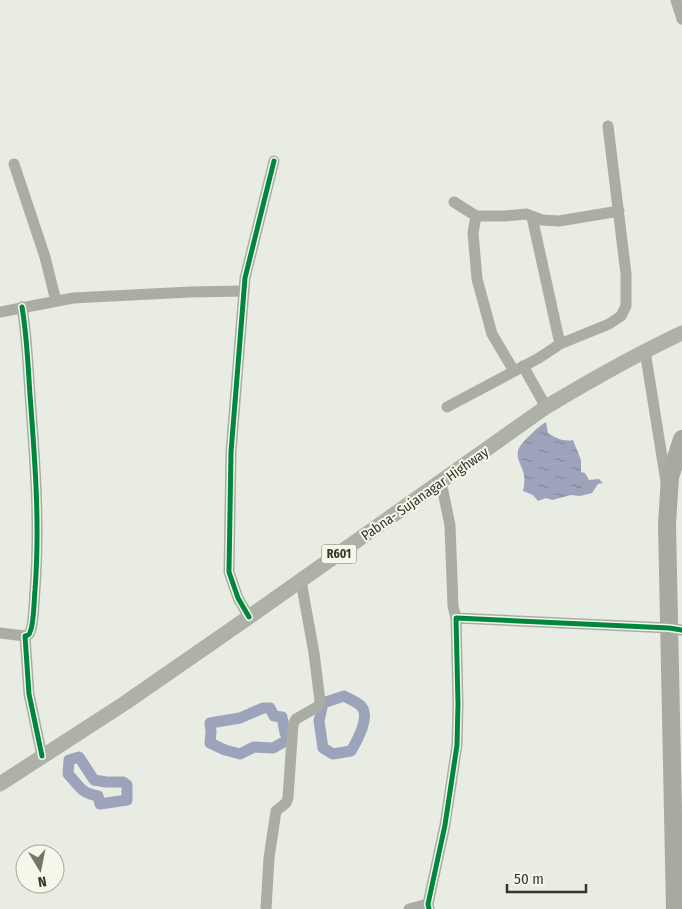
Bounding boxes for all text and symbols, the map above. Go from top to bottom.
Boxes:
street label: Pabna- Sujanagar Highway [358,443,493,544]
road number: R601 [322,544,356,564]
north arrow [15,844,65,894]
scale bar [507,862,586,894]
text: 50 m [514,870,544,888]
text: N [37,872,48,890]

